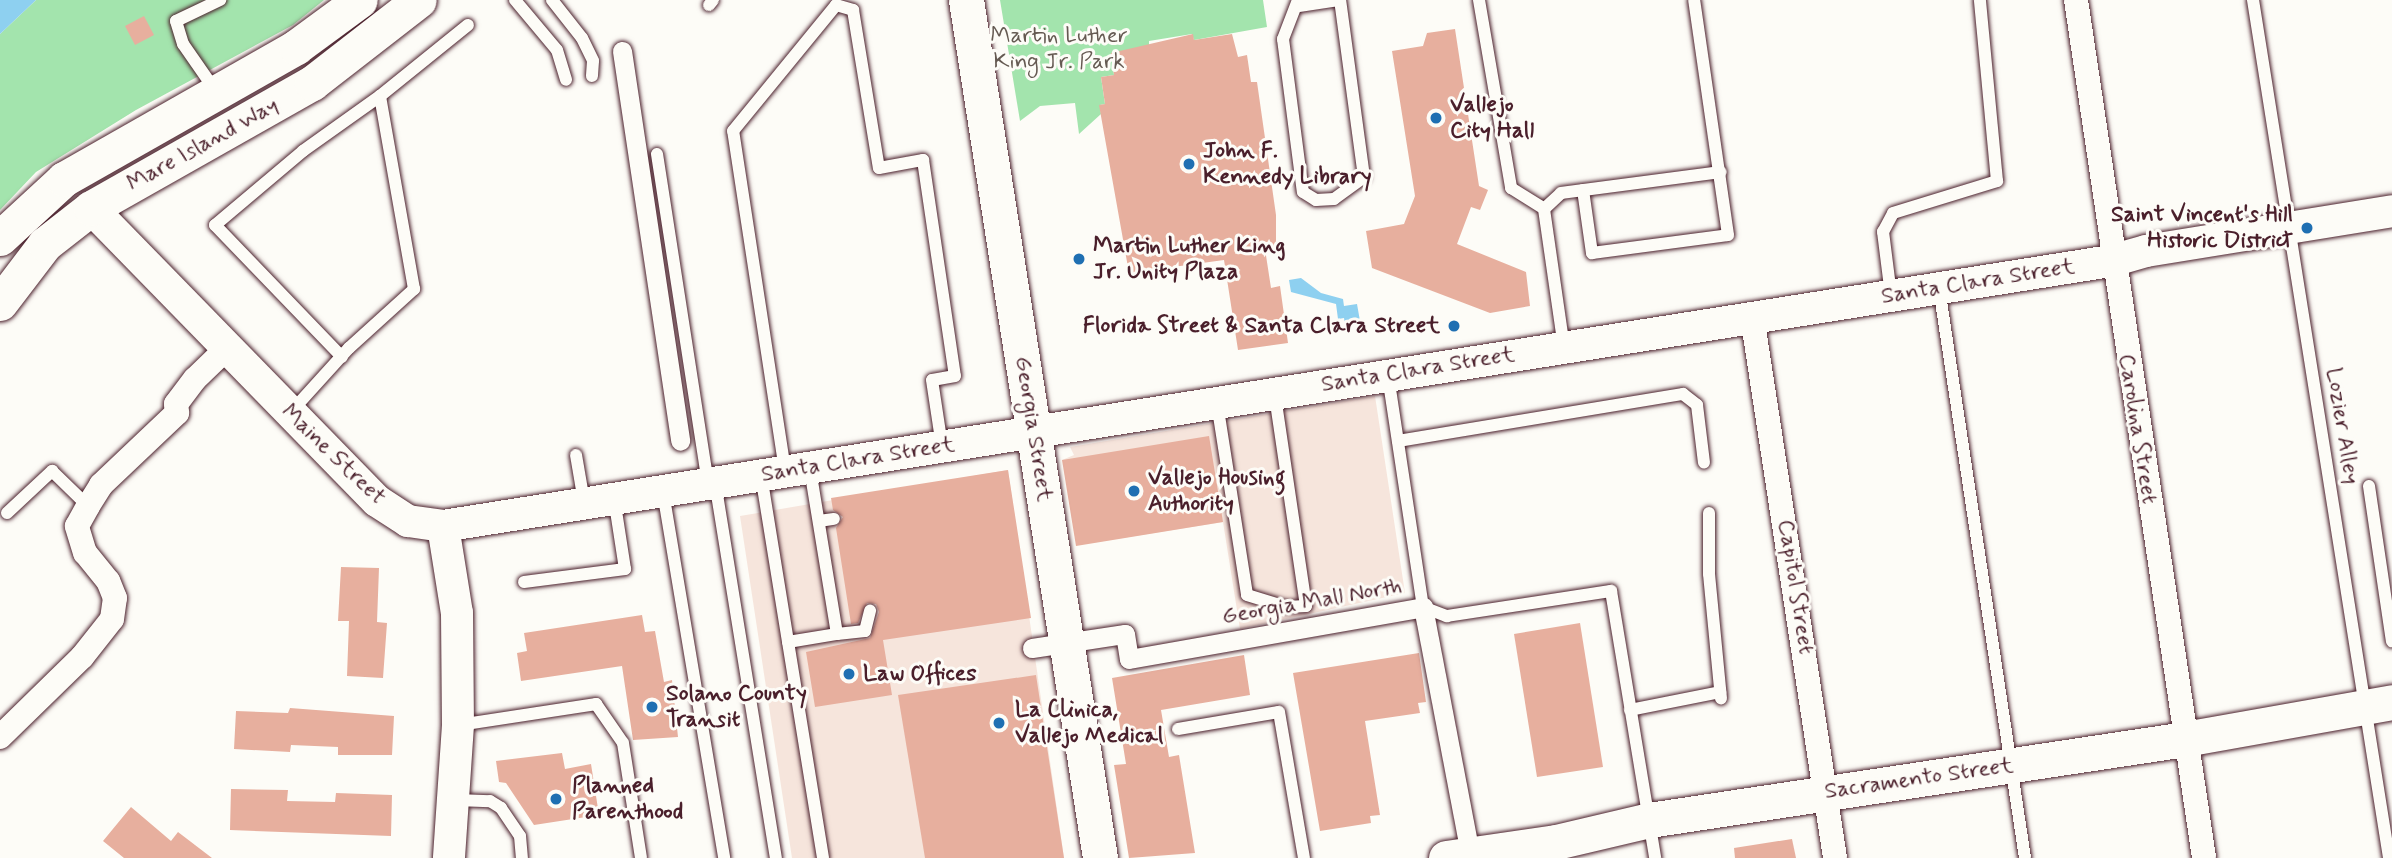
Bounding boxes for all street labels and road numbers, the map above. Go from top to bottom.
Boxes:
street label: Mare Island Way [119,90,287,200]
street label: Santa Clara Street [1881,253,2075,311]
street label: Santa Clara Street [1321,341,1515,399]
street label: Carolina Street [2111,350,2163,508]
street label: Georgia Street [1008,354,1058,504]
street label: Lozier Alley [2319,366,2365,486]
street label: Maine Street [276,399,390,511]
street label: Santa Clara Street [761,431,955,489]
street label: Capitol Street [1770,516,1820,658]
street label: Georgia Mall North [1220,573,1404,631]
street label: Sacramento Street [1823,752,2015,806]

